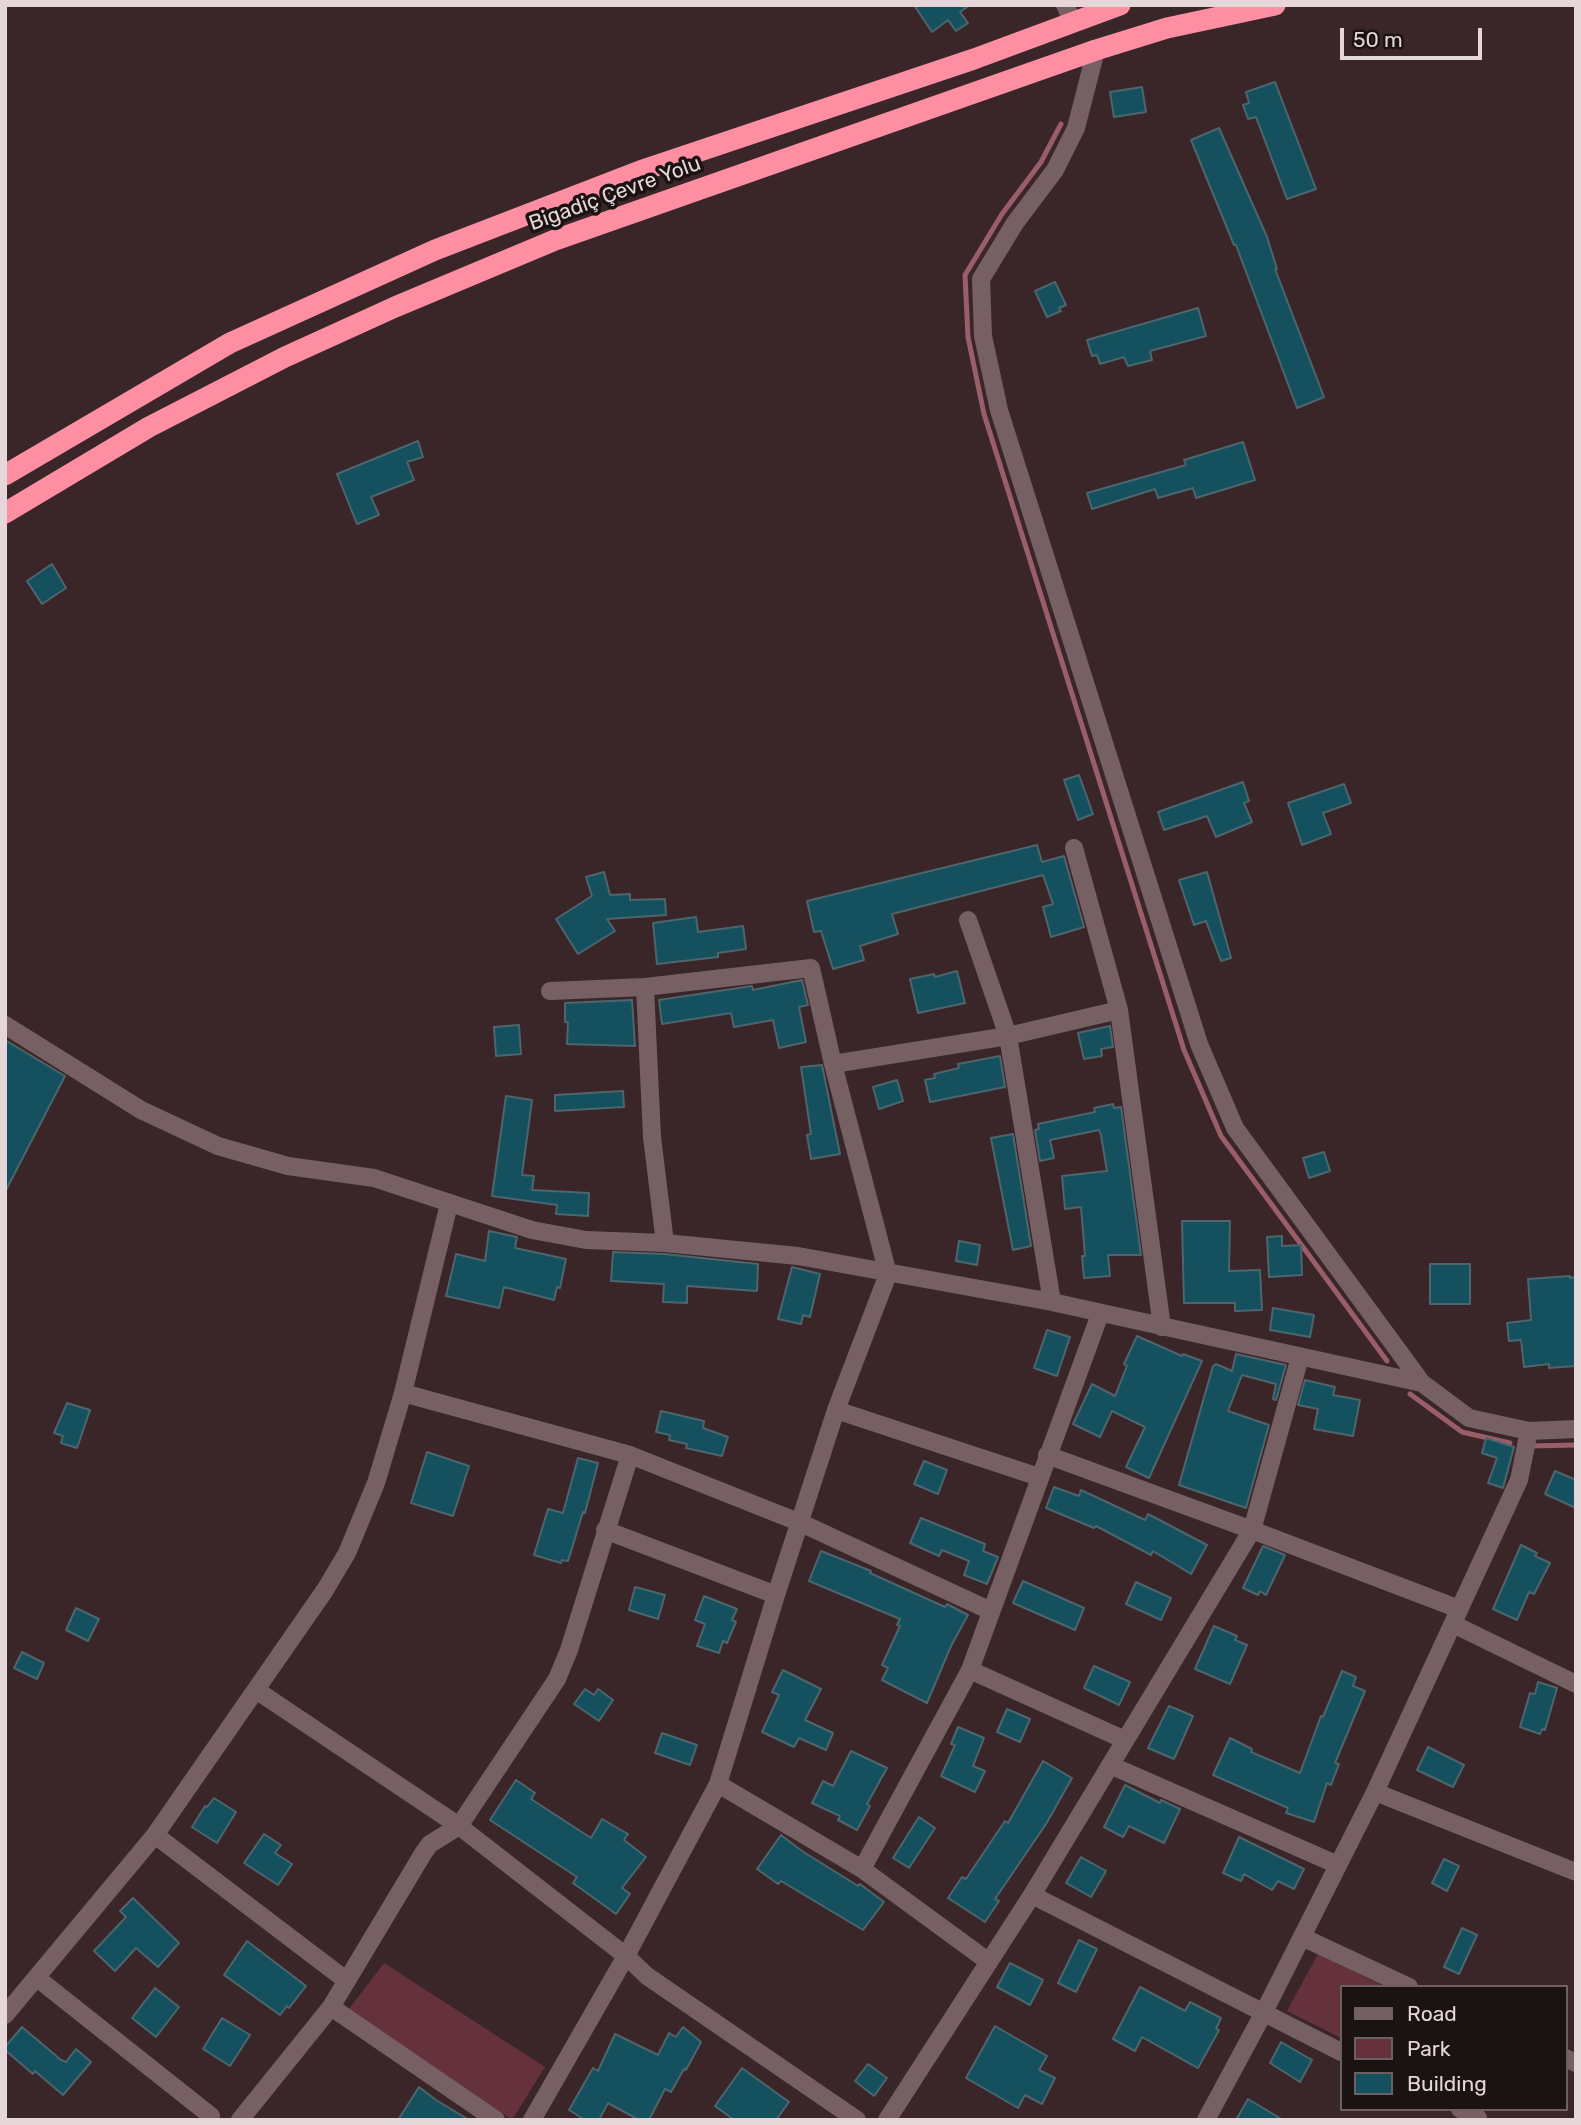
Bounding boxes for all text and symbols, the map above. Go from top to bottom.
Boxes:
scale bar [1343,14,1485,58]
text: 50 m [1353,27,1403,52]
street label: Bigadiç Çevre Yolu [526,151,704,237]
legend [1340,1985,1567,2111]
text: Road [1407,2001,1457,2026]
text: Park [1407,2036,1451,2061]
text: Building [1407,2071,1487,2096]

